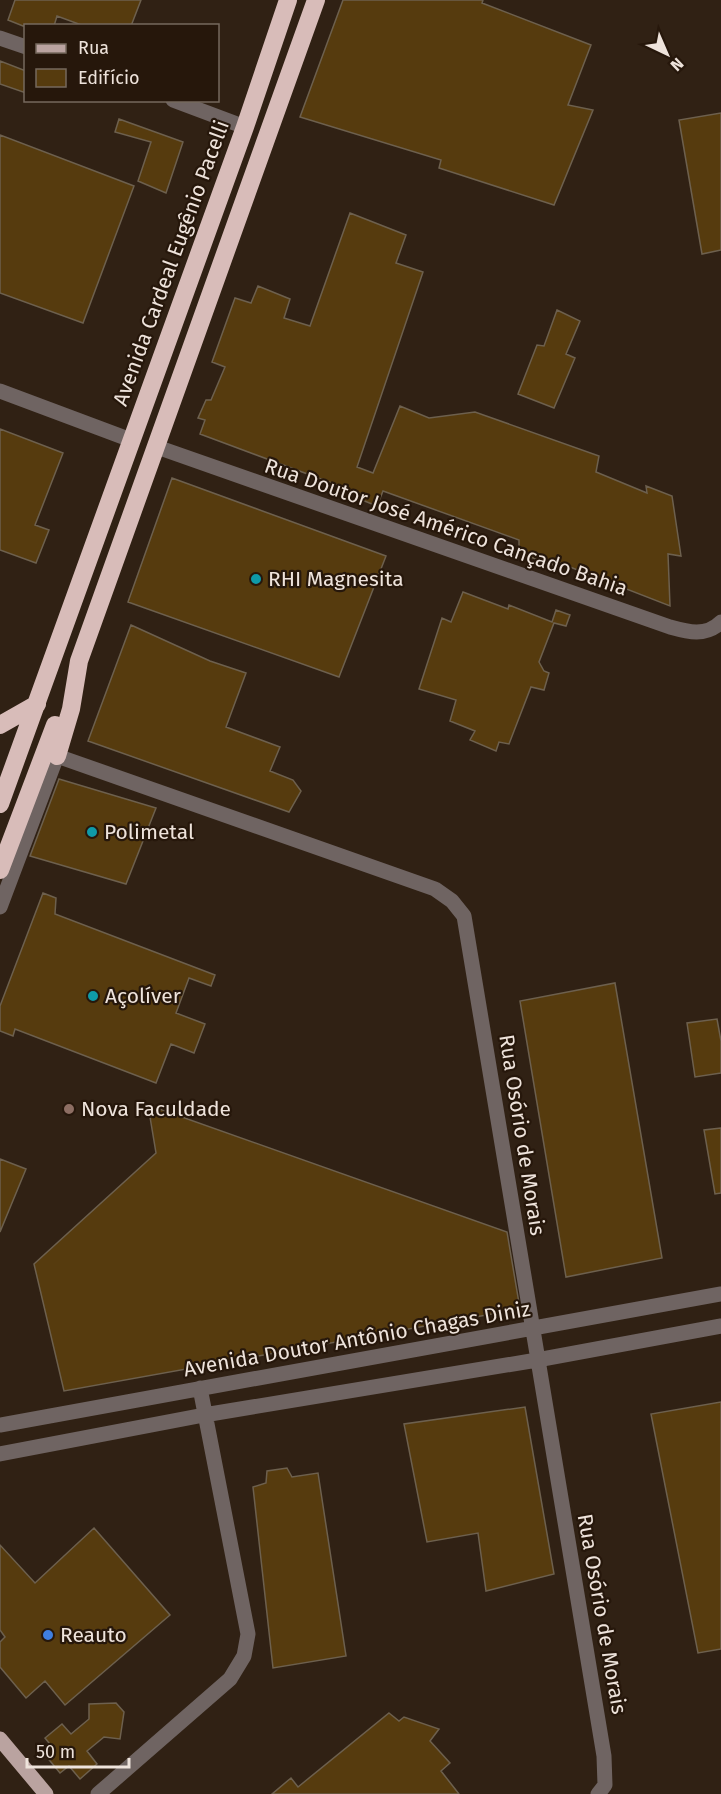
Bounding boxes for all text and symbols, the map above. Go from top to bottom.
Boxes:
legend [24,24,219,102]
north arrow [637,24,697,84]
text: Rua [78,37,109,59]
text: N [667,54,687,75]
text: Edifício [78,67,140,89]
street label: Avenida Cardeal Eugênio Pacelli [107,117,235,409]
street label: Rua Doutor José Américo Cançado Bahia [261,452,631,602]
place label: RHI Magnesita [268,566,404,592]
marker: RHI Magnesita [249,572,263,586]
place label: Polimetal [104,819,194,845]
marker: Polimetal [85,825,99,839]
place label: Açolíver [105,983,181,1009]
marker: Açolíver [86,989,100,1003]
street label: Rua Osório de Morais [493,1033,551,1238]
place label: Nova Faculdade [81,1096,231,1122]
marker: Nova Faculdade [62,1102,76,1116]
street label: Avenida Doutor Antônio Chagas Diniz [182,1296,532,1382]
street label: Rua Osório de Morais [572,1512,632,1716]
place label: Reauto [60,1622,127,1648]
marker: Reauto [41,1628,55,1642]
scale bar [27,1731,129,1769]
text: 50 m [36,1741,75,1763]

